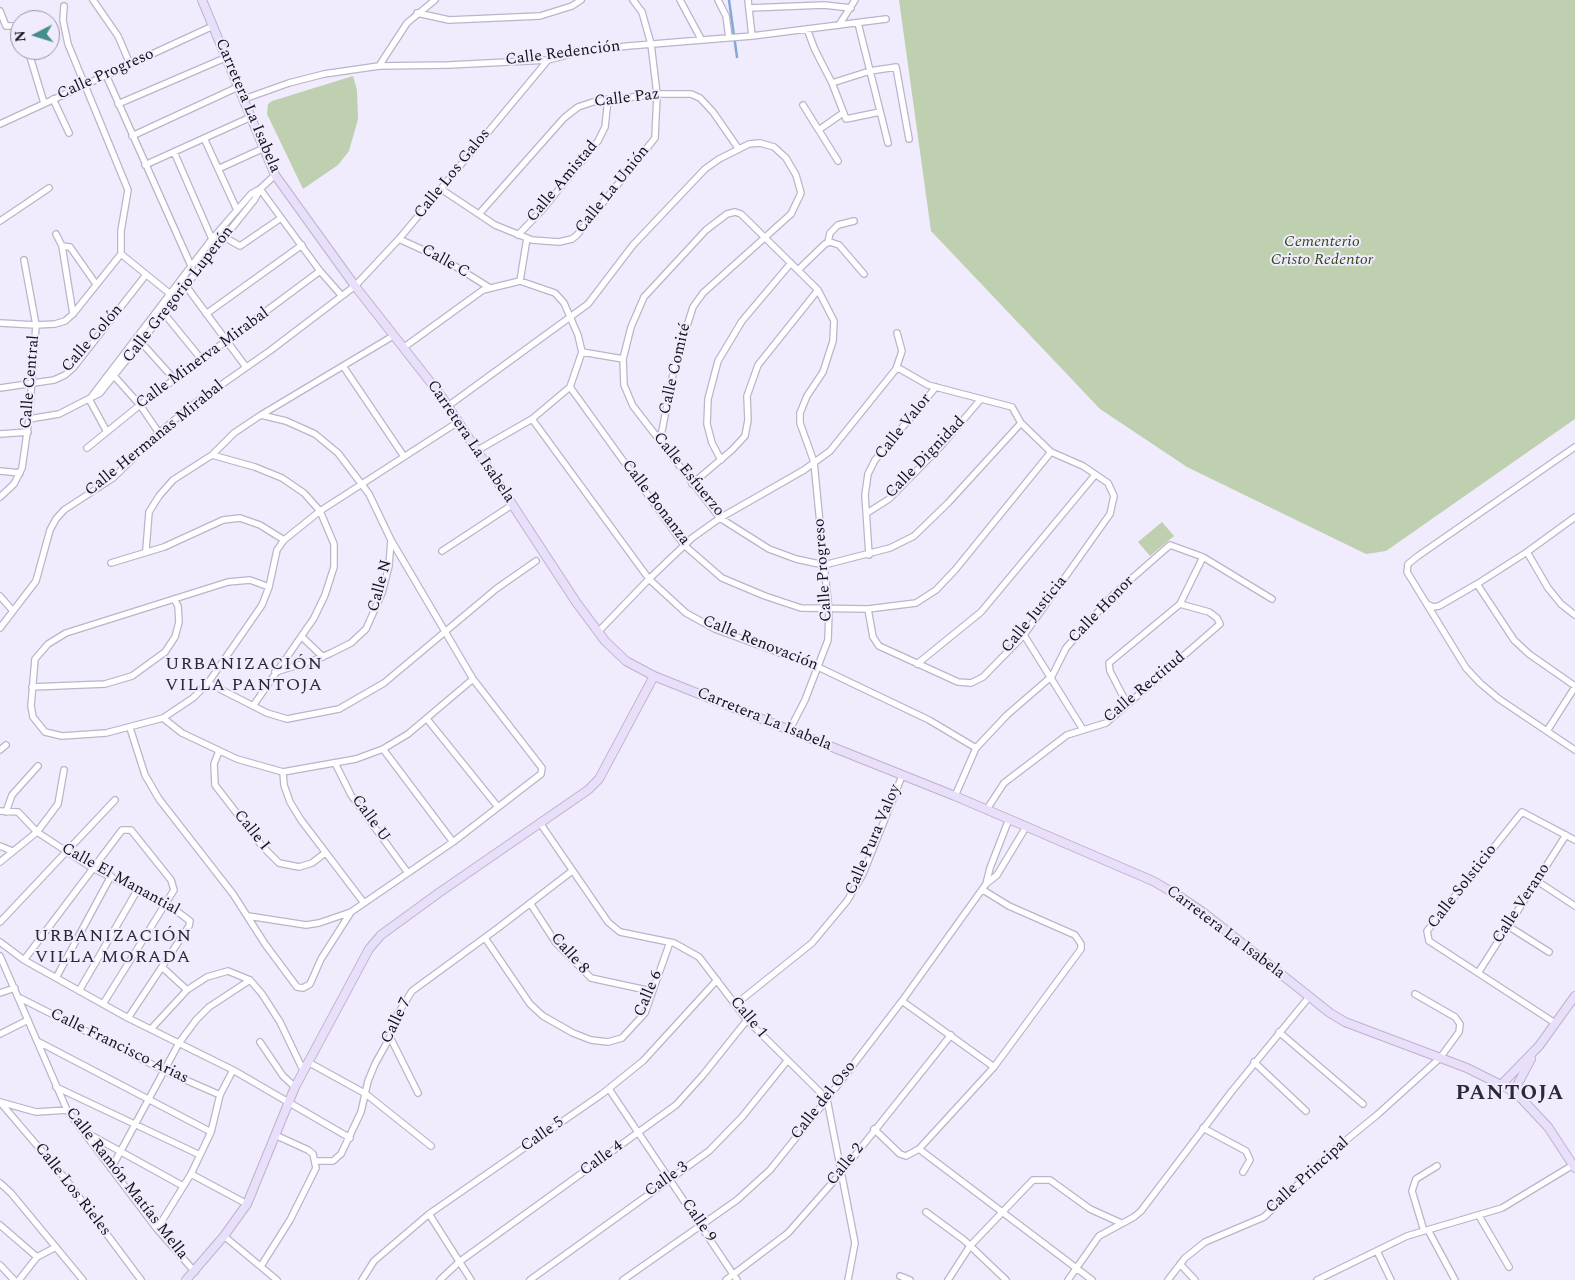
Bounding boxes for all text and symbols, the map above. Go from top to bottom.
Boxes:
north arrow [10,10,60,60]
text: N [10,30,32,43]
street label: Carretera La Isabela [210,36,284,176]
street label: Calle Redención [505,37,621,71]
street label: Calle Progreso [55,45,157,105]
street label: Calle Paz [593,85,661,113]
street label: Calle Los Galos [411,125,495,223]
street label: Calle Amistad [523,137,603,227]
street label: Calle La Unión [572,142,654,238]
street label: Calle Gregorio Luperón [120,223,238,367]
park label: Cementerio Cristo Redentor [1271,233,1373,271]
street label: Calle C [418,241,472,283]
street label: Calle Colón [58,301,128,377]
street label: Calle Minerva Mirabal [133,304,273,414]
street label: Calle Comité [656,322,696,416]
street label: Calle Central [17,334,45,430]
street label: Calle Hermanas Mirabal [82,377,228,501]
street label: Carretera La Isabela [422,377,518,507]
street label: Calle Valor [872,390,936,464]
street label: Calle Dignidad [882,413,970,503]
street label: Calle Esfuerzo [648,429,728,521]
street label: Calle Bonanza [617,457,693,549]
street label: Calle Progreso [811,518,837,622]
street label: Calle N [365,558,397,614]
street label: Calle Honor [1065,572,1139,648]
street label: Calle Justicia [998,573,1072,657]
street label: Calle Renovación [699,612,821,676]
street label: Calle Rectitud [1100,648,1190,728]
district label: URBANIZACIÓN VILLA PANTOJA [163,654,325,696]
street label: Carretera La Isabela [694,684,834,756]
street label: Calle Pura Valoy [842,782,906,898]
street label: Calle U [347,792,393,846]
street label: Calle I [229,807,273,855]
street label: Calle El Manantial [57,840,183,920]
street label: Calle Solsticio [1424,841,1502,933]
street label: Calle Verano [1489,860,1555,948]
street label: Carretera La Isabela [1162,882,1288,984]
district label: URBANIZACIÓN VILLA MORADA [32,926,194,969]
street label: Calle 8 [546,930,592,978]
street label: Calle 6 [631,968,667,1020]
street label: Calle 1 [725,993,771,1043]
street label: Calle 7 [378,995,416,1047]
street label: Calle Francisco Arias [47,1005,191,1089]
street label: Calle del Oso [787,1058,861,1144]
district label: PANTOJA [1455,1082,1565,1108]
street label: Calle Ramón Matías Mella [61,1104,191,1264]
street label: Calle 5 [518,1113,568,1157]
street label: Calle Principal [1262,1134,1354,1218]
street label: Calle 4 [577,1137,627,1181]
street label: Calle Los Rieles [30,1140,114,1240]
street label: Calle 2 [823,1140,869,1190]
street label: Calle 3 [642,1158,692,1202]
street label: Calle 9 [676,1196,720,1246]

